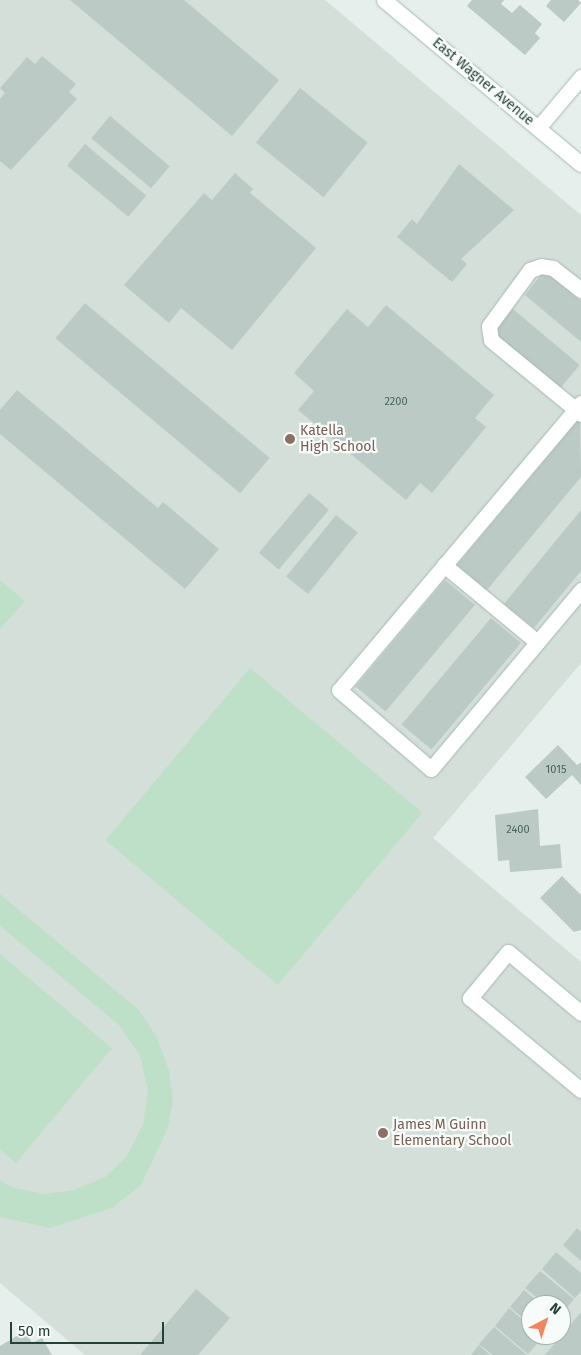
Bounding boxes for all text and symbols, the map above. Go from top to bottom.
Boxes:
street label: East Wagner Avenue [429,35,537,129]
house number: 2200 [384,395,408,409]
place label: Katella High School [300,423,376,456]
marker: Katella High School [284,433,296,445]
house number: 1015 [546,763,566,777]
house number: 2400 [506,823,530,837]
place label: James M Guinn Elementary School [393,1117,511,1150]
marker: James M Guinn Elementary School [377,1127,389,1139]
north arrow [521,1295,571,1345]
text: N [546,1299,564,1318]
scale bar [12,1312,166,1344]
text: 50 m [18,1322,51,1340]

